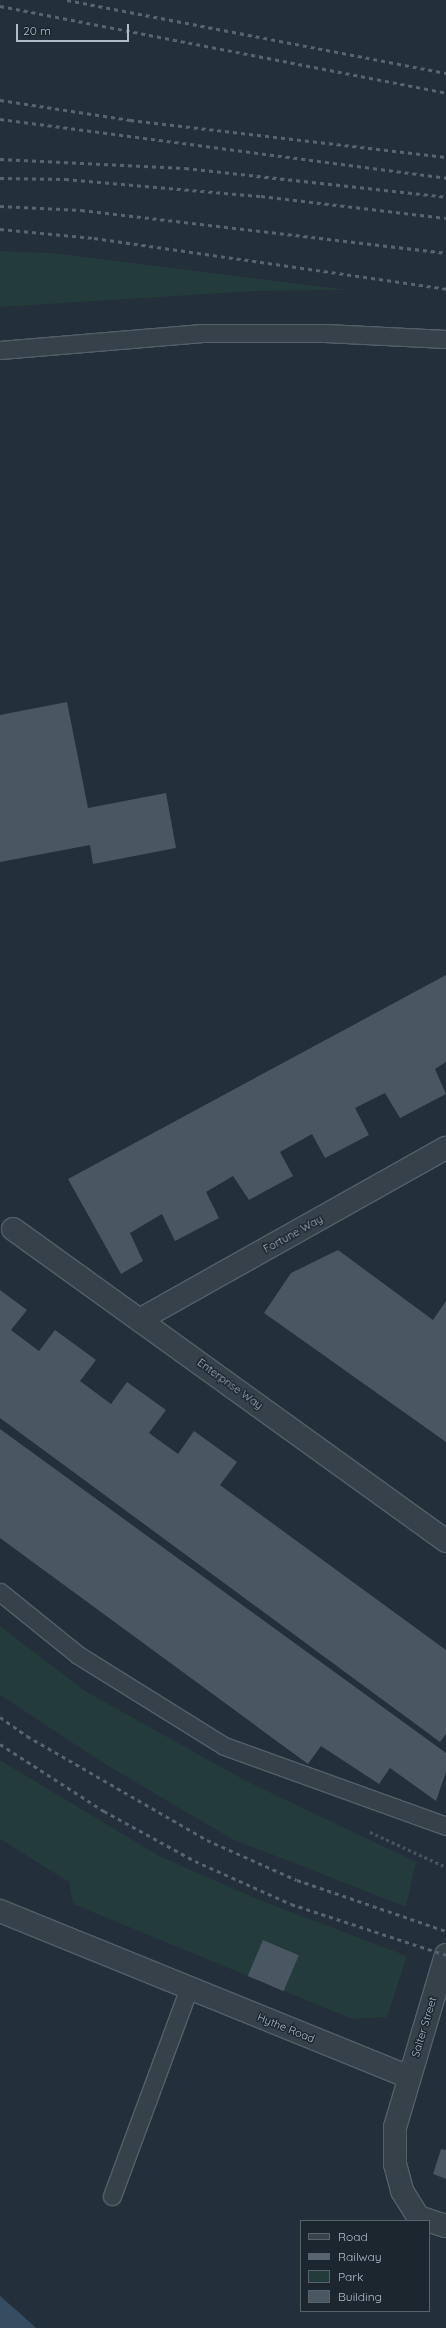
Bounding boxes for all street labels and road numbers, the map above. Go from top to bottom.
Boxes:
street label: Fortune Way [261,1212,325,1256]
street label: Enterprise Way [195,1356,265,1412]
street label: Salter Street [409,1995,439,2059]
street label: Hythe Road [255,2011,317,2045]

